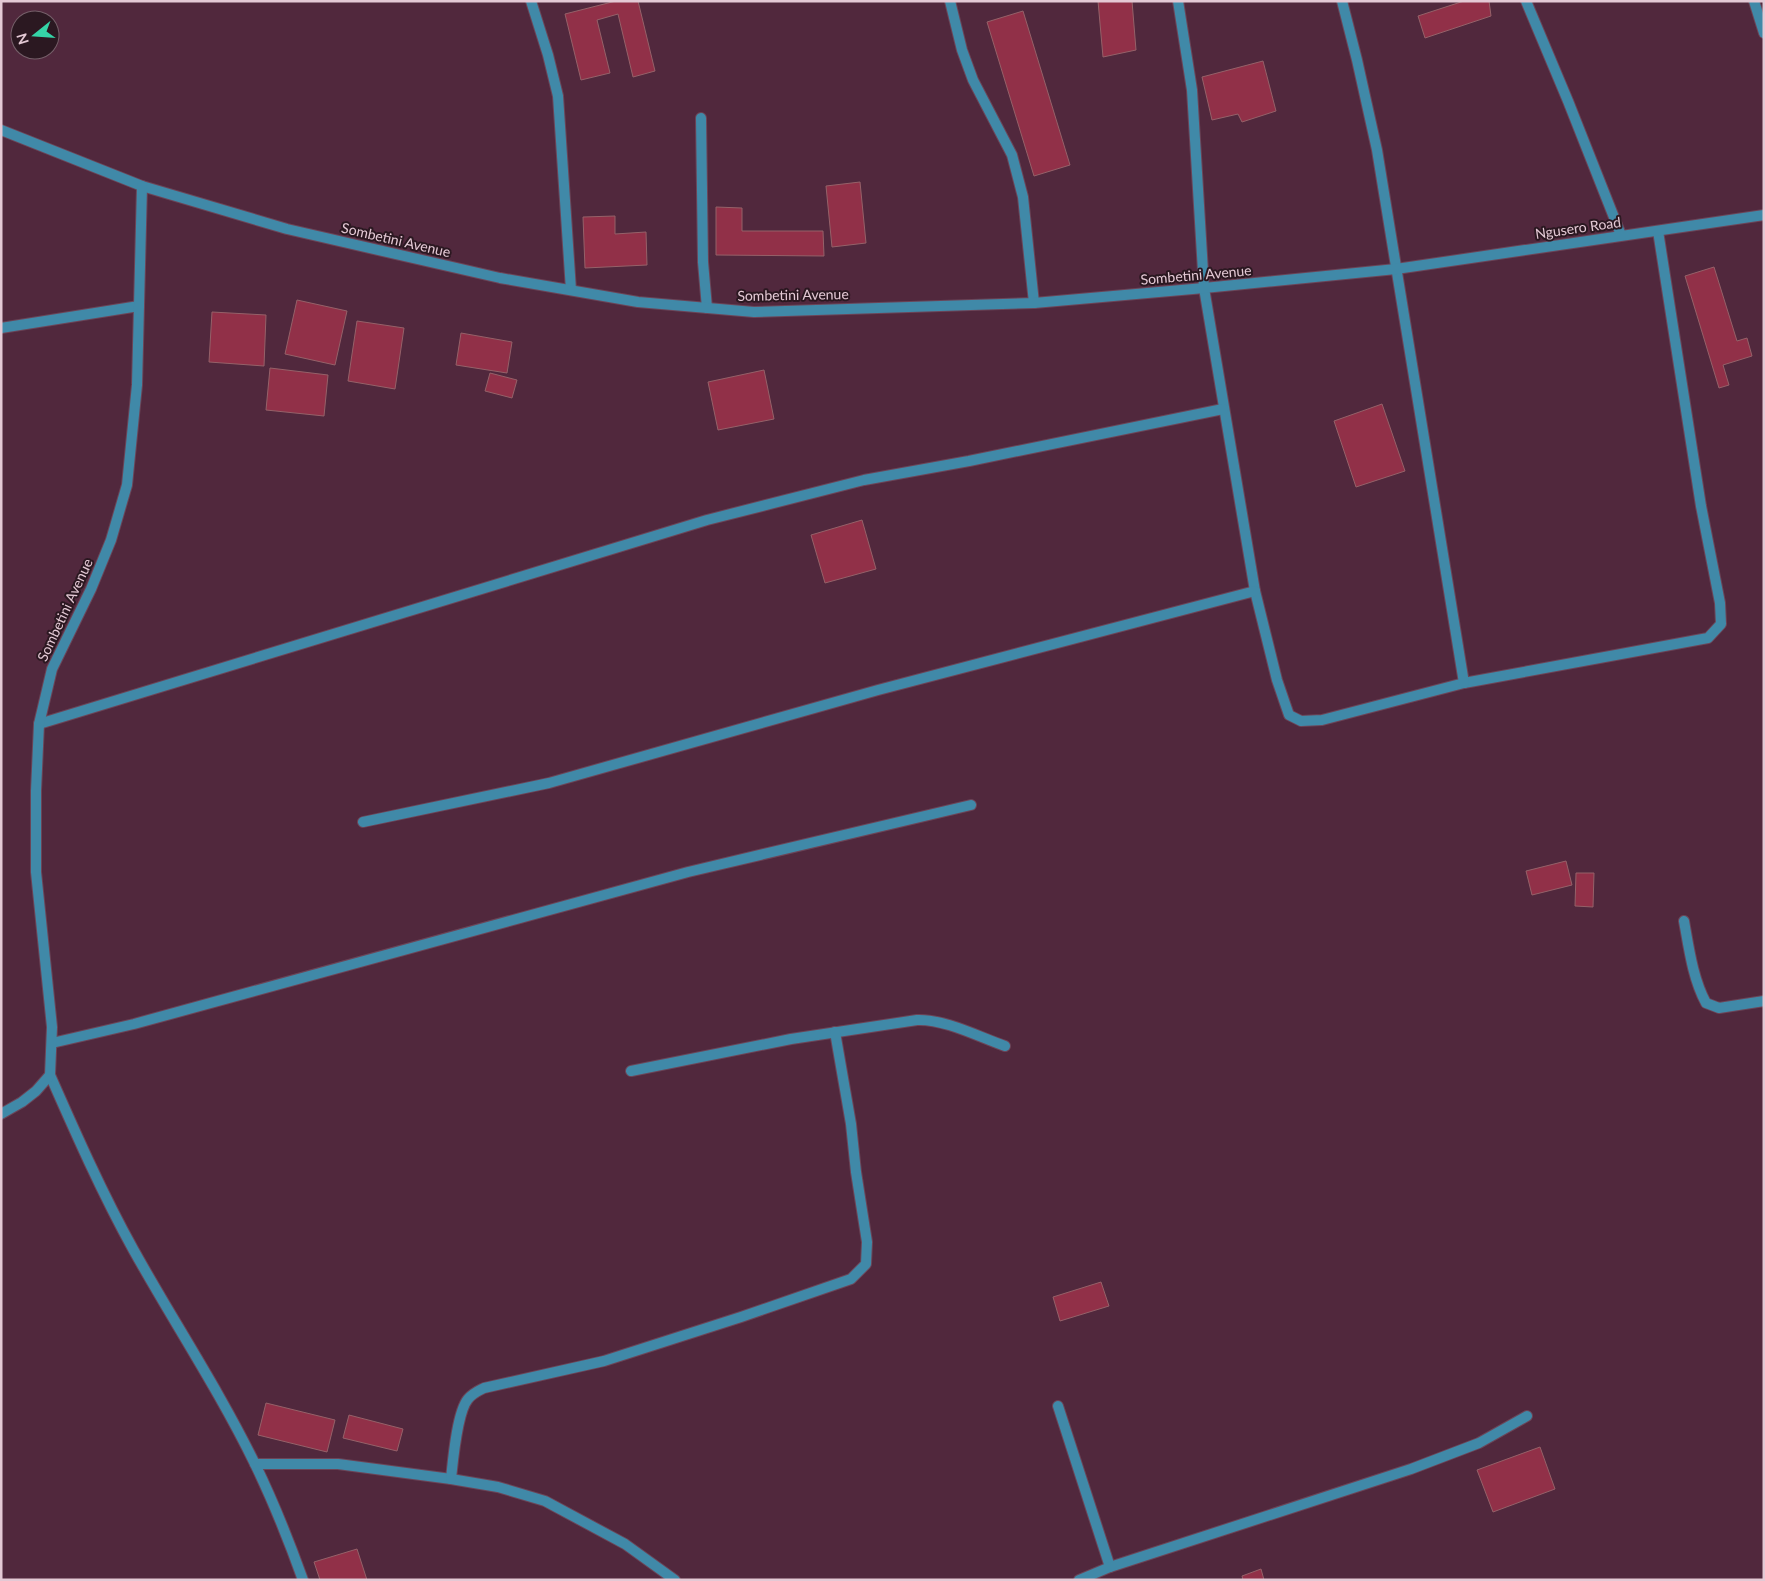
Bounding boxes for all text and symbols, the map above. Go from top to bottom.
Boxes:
north arrow [10,10,60,60]
text: N [12,31,32,47]
street label: Ngusero Road [1534,213,1622,242]
street label: Sombetini Avenue [340,219,452,260]
street label: Sombetini Avenue [1140,261,1252,288]
street label: Sombetini Avenue [737,285,849,304]
street label: Sombetini Avenue [33,556,96,664]

